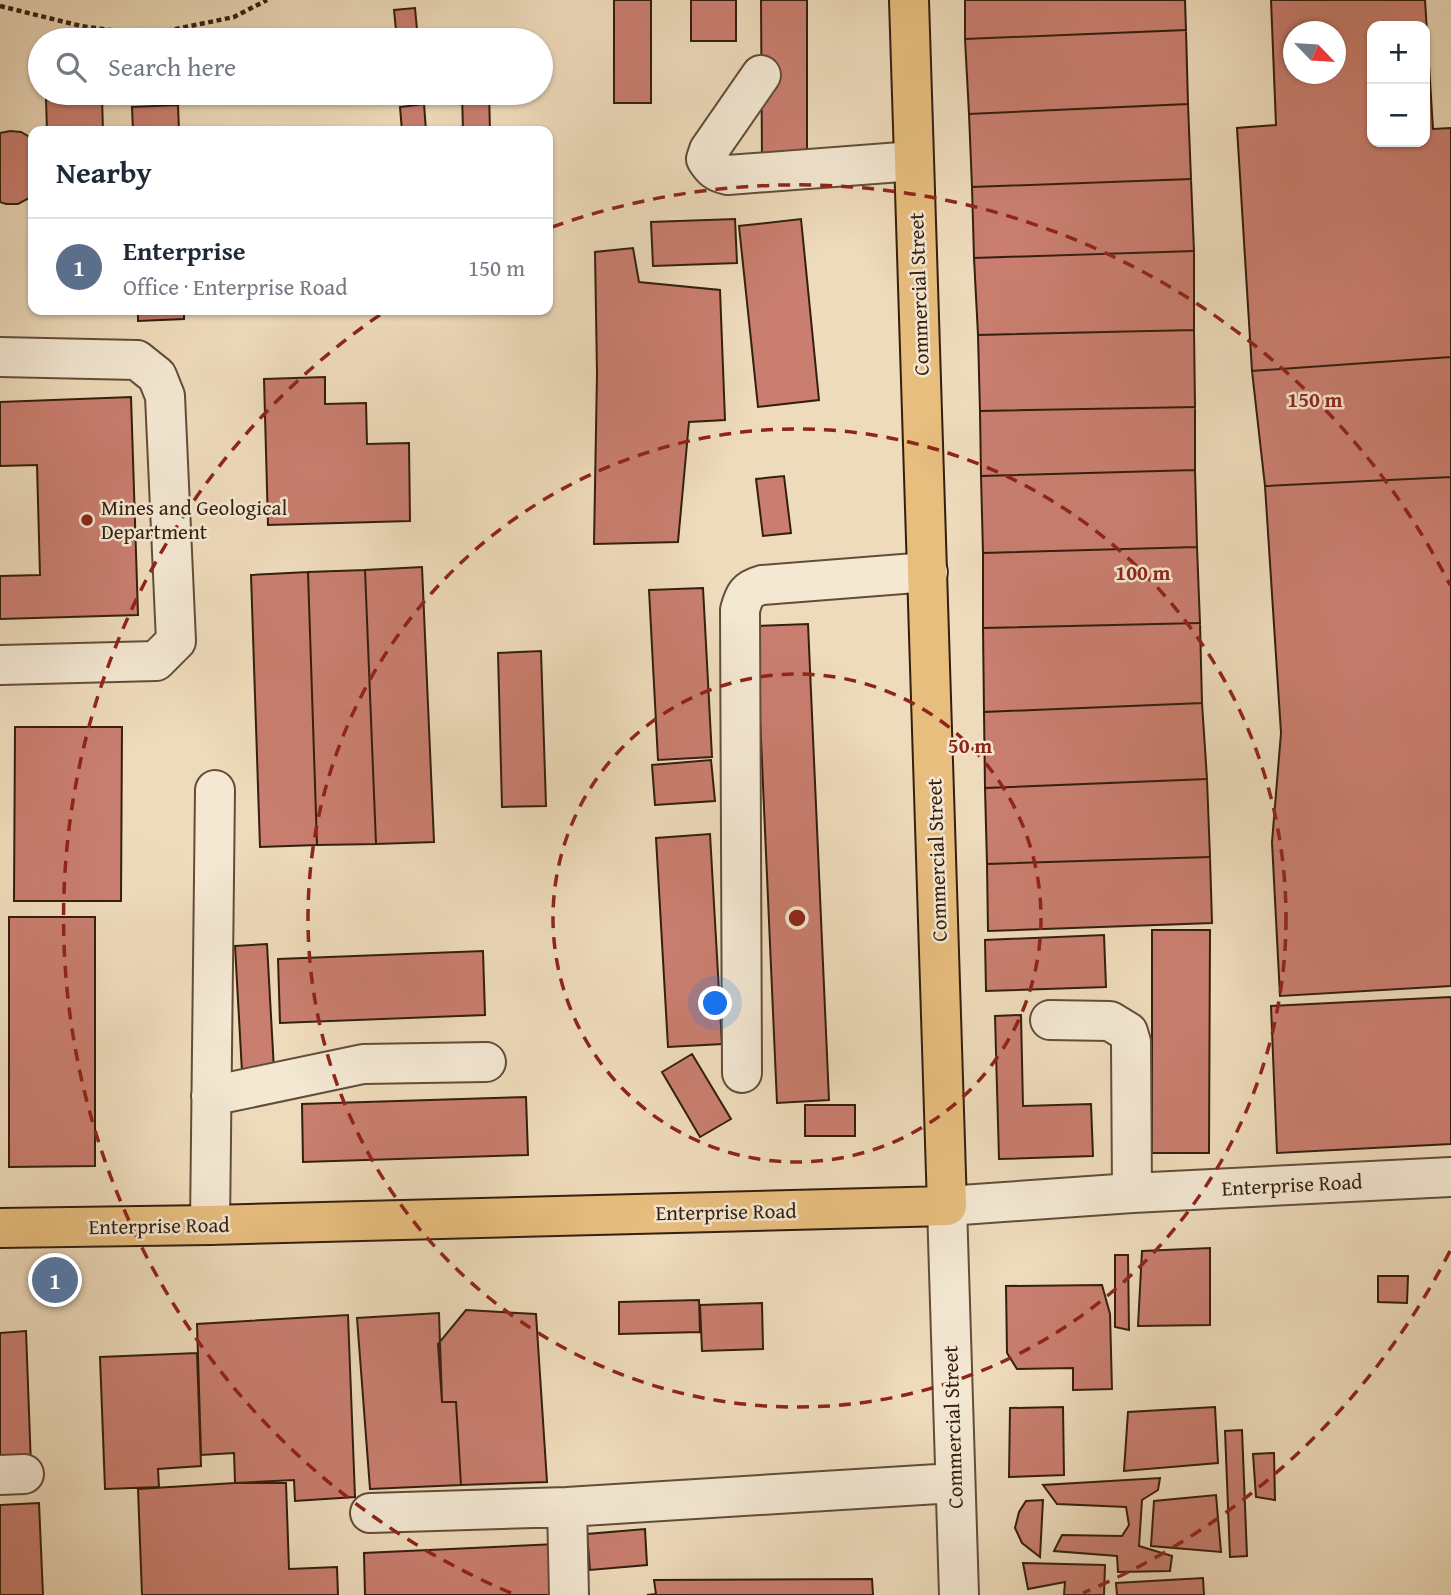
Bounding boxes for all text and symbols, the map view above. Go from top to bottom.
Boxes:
north arrow [1283,21,1346,84]
map controls [1367,21,1430,147]
button: + [1367,21,1430,84]
search box [28,28,553,105]
text: Search here [108,47,236,86]
icon: search [52,48,90,86]
button: − [1367,84,1430,147]
text: Nearby [56,150,152,194]
street label: Commercial Street [900,211,937,376]
text: Enterprise [123,231,246,270]
text: 1 [73,251,85,284]
text: 150 m [468,251,525,284]
text: Office · Enterprise Road [123,270,348,303]
text: 150 m [1287,384,1343,415]
place label: Mines and Geological Department [101,492,287,547]
marker: Mines and Geological Department [79,512,95,528]
text: 100 m [1115,557,1171,588]
text: 50 m [948,730,992,761]
street label: Commercial Street [918,777,955,942]
centre of rings [785,906,809,930]
your location [698,986,732,1020]
street label: Enterprise Road [1221,1165,1364,1204]
street label: Enterprise Road [655,1195,798,1228]
street label: Enterprise Road [88,1209,231,1242]
pin: 1 [32,1254,78,1306]
street label: Commercial Street [934,1344,971,1509]

